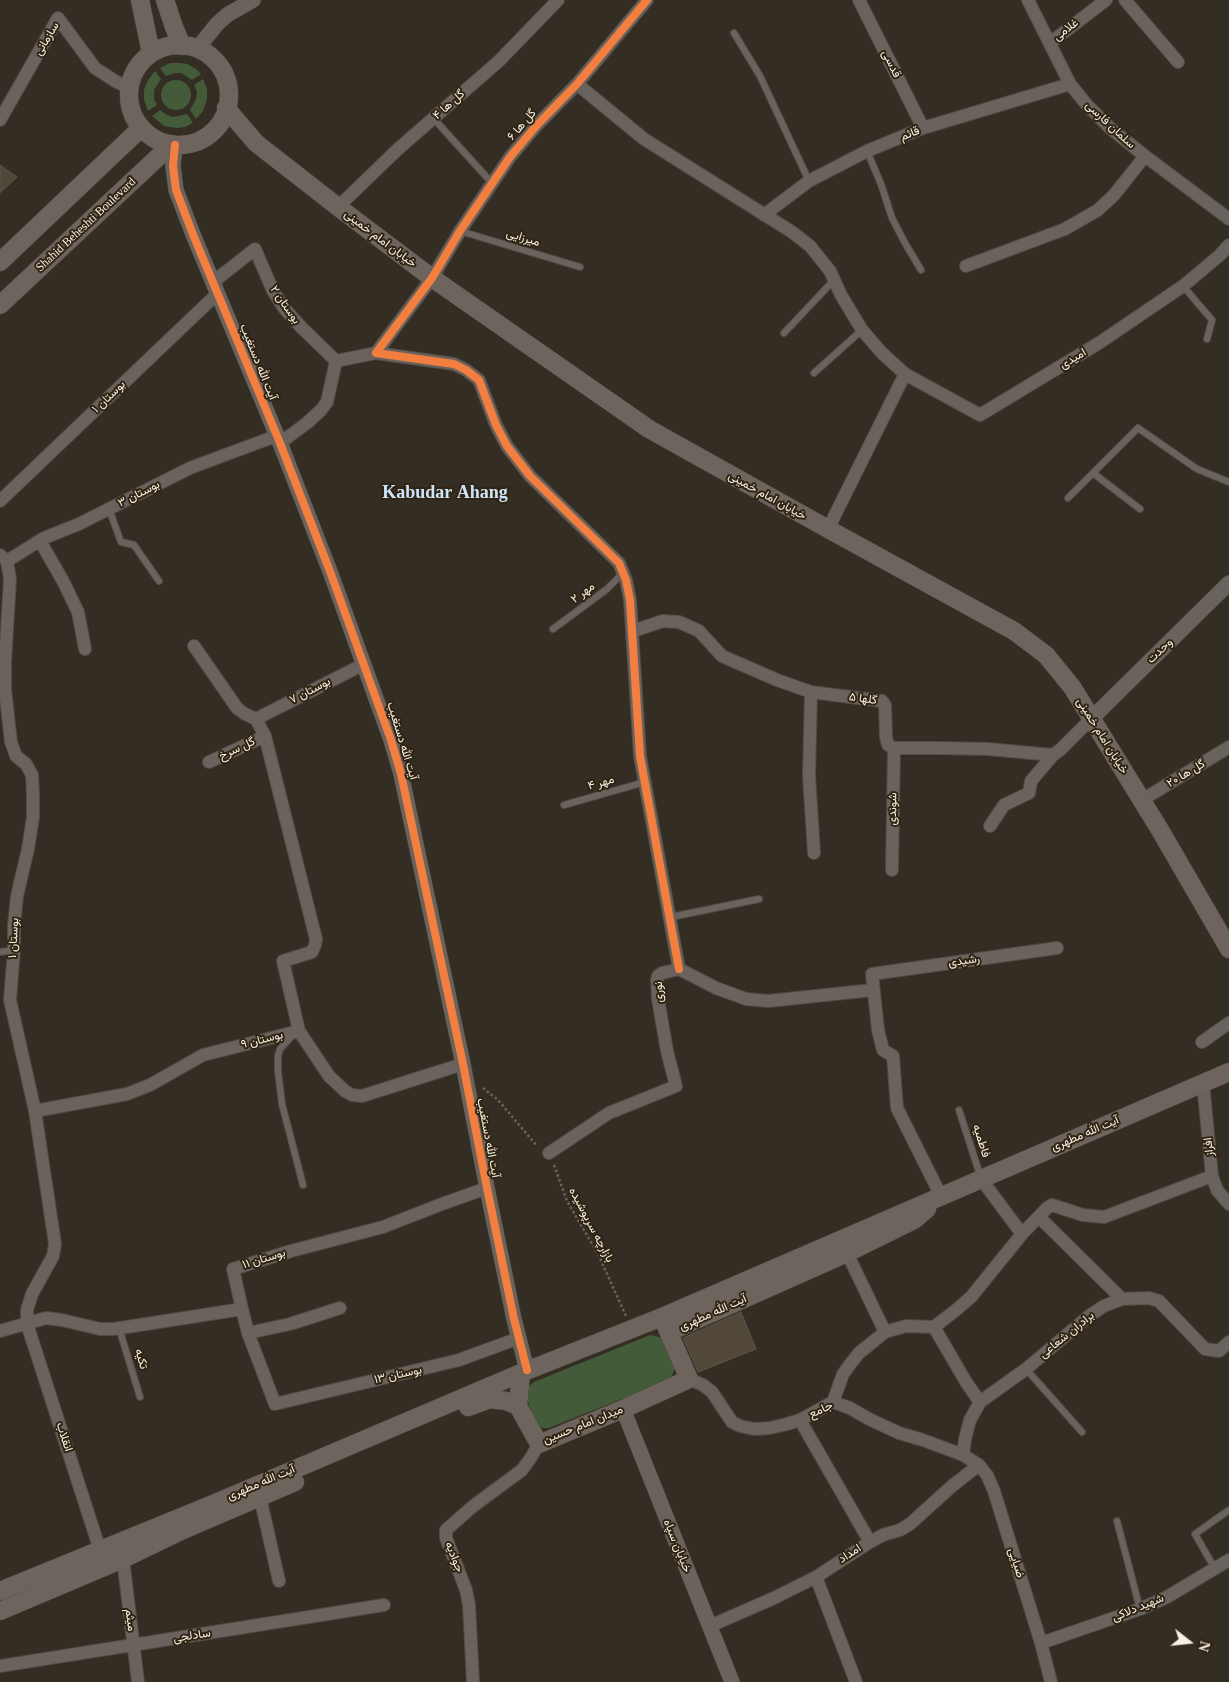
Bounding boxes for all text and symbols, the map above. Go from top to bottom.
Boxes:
street label: غلامی [1051,16,1081,44]
street label: سازمانی [31,20,63,58]
street label: قدسی [878,48,904,80]
street label: گل ها ۴ [430,87,468,123]
street label: سلمان فارسی [1082,98,1138,152]
street label: گل ها ۶ [505,106,539,144]
street label: قائم [898,124,922,144]
street label: Shahid Beheshti Boulevard [33,175,139,275]
street label: خیابان امام خمینی [341,207,419,271]
street label: میرزایی [504,226,542,250]
street label: بوستان ۲ [267,283,303,327]
street label: آیت الله دستغیب [236,322,280,402]
street label: امیدی [1057,346,1089,372]
street label: بوستان ۱ [89,378,129,416]
street label: خیابان امام خمینی [726,469,808,523]
street label: بوستان ۳ [116,477,162,511]
district label: Kabudar Ahang [382,482,508,504]
street label: مهر ۲ [568,579,598,607]
street label: وحدت [1144,635,1176,667]
street label: بوستان ۷ [287,675,333,707]
street label: گلها ۵ [848,690,878,708]
street label: خیابان امام خمینی [1073,695,1131,777]
street label: آیت الله دستغیب [383,700,421,782]
street label: گل سرخ [217,734,257,764]
street label: گل ها ۲۰ [1164,757,1208,791]
street label: مهر ۴ [586,772,616,794]
street label: شوندی [886,792,900,826]
street label: بوستان ۱ [6,917,22,959]
street label: رشیدی [947,952,981,970]
street label: نوری [651,981,667,1003]
street label: بوستان ۹ [239,1028,285,1052]
street label: آیت الله دستغیب [473,1097,503,1179]
street label: آیت الله مطهری [1049,1113,1121,1155]
street label: فاطمیه [969,1123,993,1159]
street label: افراز [1201,1137,1217,1157]
street label: بازارچه سرپوشیده [565,1185,617,1265]
street label: بوستان ۱۱ [241,1246,287,1272]
street label: آیت الله مطهری [677,1292,749,1334]
street label: برادران شعاعی [1037,1308,1097,1362]
street label: تکیه [131,1347,151,1371]
street label: بوستان ۱۳ [373,1363,423,1387]
street label: جامع [807,1398,835,1422]
street label: میدان امام حسین [541,1402,625,1448]
street label: انقلاب [53,1421,75,1453]
street label: آیت الله مطهری [225,1462,297,1504]
street label: خیابان سپاه [660,1517,694,1575]
street label: جوادیه [441,1540,467,1574]
street label: امداد [836,1541,864,1567]
street label: ضیایی [1005,1546,1027,1580]
street label: شهید دلاکی [1110,1591,1166,1625]
street label: میثم [121,1608,139,1632]
north arrow [1164,1617,1214,1667]
street label: سادلجی [172,1626,212,1646]
text: N [1195,1639,1213,1653]

